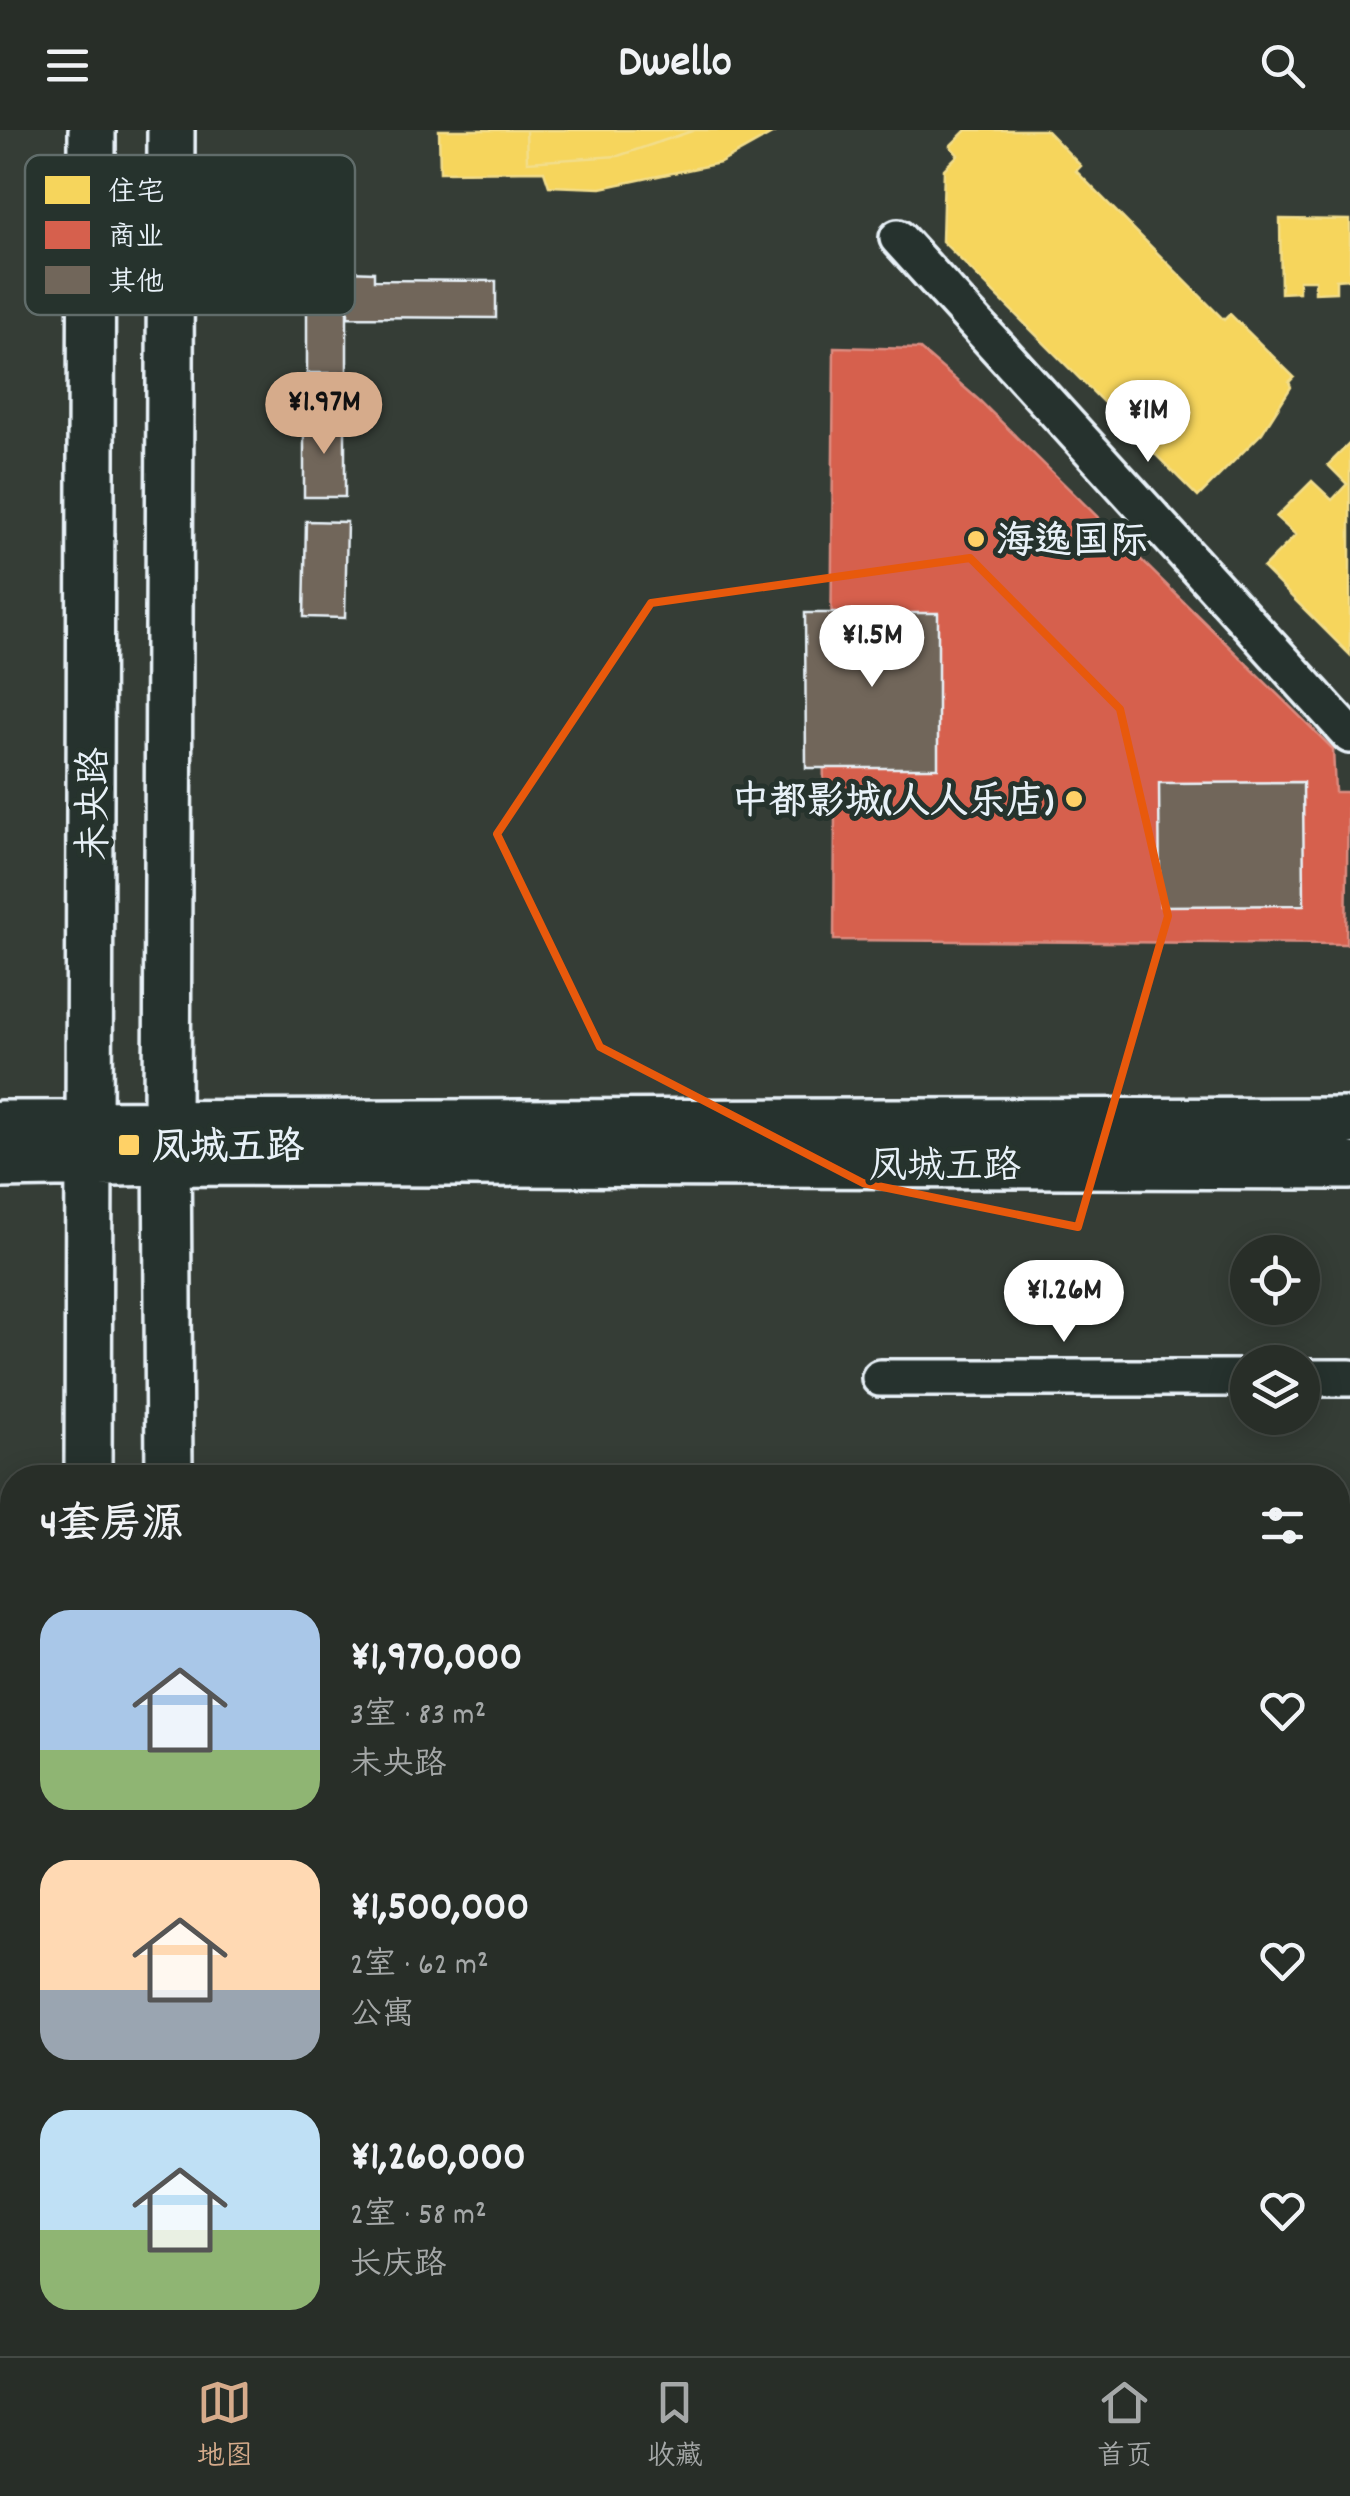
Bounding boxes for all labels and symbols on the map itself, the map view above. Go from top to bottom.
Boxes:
legend [25,155,355,315]
text: 住宅 [108,175,164,215]
text: 商业 [108,220,164,260]
text: 其他 [108,265,164,305]
pin: ¥1.97M [243,372,405,457]
pin: ¥1M [1100,380,1196,465]
place label: 海逸国际 [996,517,1148,572]
marker: 海逸国际 [965,528,987,550]
pin: ¥1.5M [802,605,942,690]
street label: 未央路 [70,747,125,861]
place label: 中都影城(人人乐店) [731,777,1054,832]
marker: 中都影城(人人乐店) [1063,788,1085,810]
place label: 凤城五路 [152,1123,304,1178]
marker: 凤城五路 [116,1132,142,1158]
street label: 凤城五路 [869,1142,1021,1197]
pin: ¥1.26M [983,1260,1145,1345]

